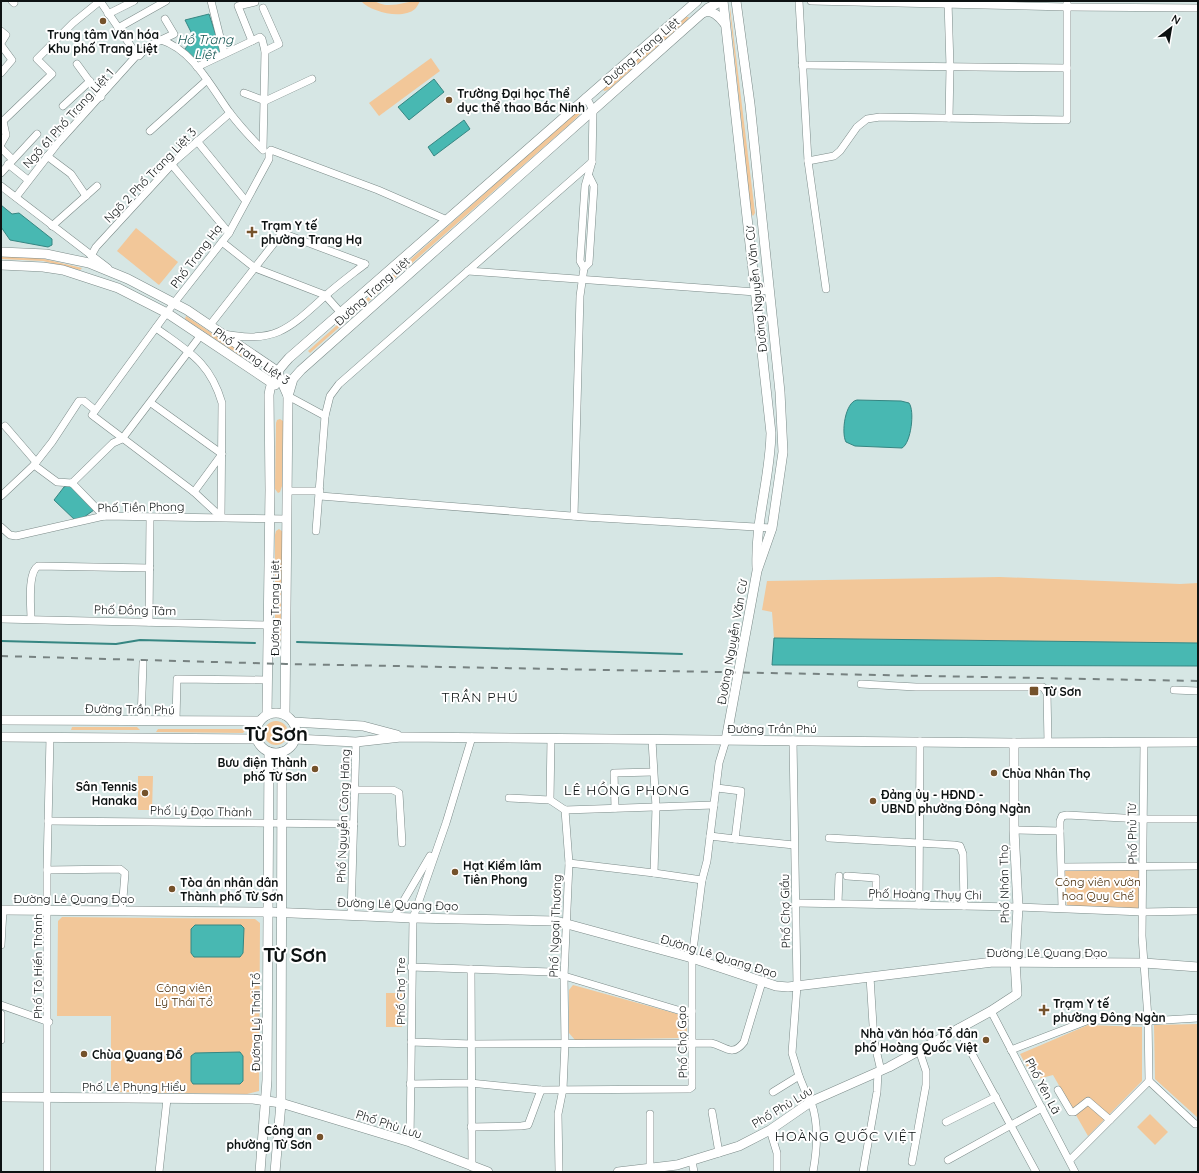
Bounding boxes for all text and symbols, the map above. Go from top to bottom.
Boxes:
north arrow [1151,8,1191,48]
text: N [1169,11,1183,28]
street label: Đường Trang Liệt [600,14,682,88]
marker: Trung tâm Văn hóa Khu phố Trang Liệt [98,16,108,26]
place label: Trung tâm Văn hóa Khu phố Trang Liệt [47,27,159,56]
water label: Hồ Trang Liệt [177,31,234,62]
street label: Ngõ 61 Phố Trang Liệt 1 [19,65,117,171]
place label: Trường Đại học Thể dục thể thao Bắc Ninh [457,86,585,115]
marker: Trường Đại học Thể dục thể thao Bắc Ninh [444,95,454,105]
street label: Ngõ 2 Phố Trang Liệt 3 [101,124,199,226]
place label: Trạm Y tế phường Trang Hạ [261,218,362,247]
street label: Phố Trang Hạ [167,221,225,291]
street label: Đường Nguyễn Văn Cừ [742,224,770,353]
marker: Trạm Y tế phường Trang Hạ [246,226,258,238]
street label: Đường Trang Liệt [331,253,413,329]
street label: Phố Trang Liệt 3 [211,324,293,388]
street label: Phố Tiền Phong [97,499,185,515]
street label: Đường Trang Liệt [267,560,282,656]
street label: Đường Nguyễn Văn Cừ [714,577,751,706]
street label: Phố Đồng Tâm [94,602,176,618]
place label: Từ Sơn [1043,684,1081,699]
marker: Từ Sơn [1028,685,1040,697]
district label: TRẦN PHÚ [441,688,519,706]
street label: Đường Trần Phú [85,701,175,717]
district label: Từ Sơn [244,721,308,746]
street label: Đường Trần Phú [727,721,817,736]
street label: Phố Nguyễn Công Hãng [333,749,353,883]
place label: Bưu điện Thành phố Từ Sơn [217,755,307,784]
marker: Bưu điện Thành phố Từ Sơn [310,764,320,774]
place label: Chùa Nhân Thọ [1002,766,1091,781]
marker: Chùa Nhân Thọ [989,768,999,778]
place label: Sân Tennis Hanaka [76,779,137,808]
district label: LÊ HỒNG PHONG [564,781,690,799]
place label: Đảng ủy - HĐND - UBND phường Đông Ngàn [880,787,1031,816]
marker: Sân Tennis Hanaka [140,788,150,798]
marker: Đảng ủy - HĐND - UBND phường Đông Ngàn [868,796,878,806]
street label: Phố Phủ Từ [1124,802,1140,865]
street label: Phố Lý Đạo Thành [150,803,252,819]
street label: Phố Nhân Thọ [996,844,1012,924]
place label: Hạt Kiểm lâm Tiên Phong [463,858,541,887]
marker: Hạt Kiểm lâm Tiên Phong [450,867,460,877]
street label: Phố Ngoại Thương [546,874,564,978]
street label: Phố Chợ Giầu [777,874,793,948]
park label: Công viên vườn hoa Quy Chế [1055,874,1141,903]
place label: Tòa án nhân dân Thành phố Từ Sơn [180,875,283,904]
marker: Tòa án nhân dân Thành phố Từ Sơn [167,884,177,894]
street label: Phố Hoàng Thụy Chi [868,886,982,902]
street label: Đường Lê Quang Đạo [13,891,135,906]
street label: Đường Lê Quang Đạo [337,894,459,914]
street label: Phố Tô Hiến Thành [30,913,45,1019]
street label: Đường Lê Quang Đạo [659,931,779,981]
district label: Từ Sơn [263,942,327,967]
street label: Đường Lê Quang Đạo [986,945,1108,960]
street label: Phố Chợ Tre [393,957,408,1025]
street label: Đường Lý Thái Tổ [248,973,263,1071]
park label: Công viên Lý Thái Tổ [155,980,213,1009]
place label: Trạm Y tế phường Đông Ngàn [1053,996,1166,1025]
marker: Trạm Y tế phường Đông Ngàn [1038,1004,1050,1016]
street label: Phố Chợ Gạo [674,1006,690,1078]
place label: Nhà văn hóa Tổ dân phố Hoàng Quốc Việt [855,1026,978,1055]
marker: Nhà văn hóa Tổ dân phố Hoàng Quốc Việt [981,1035,991,1045]
place label: Chùa Quang Đổ [92,1047,183,1062]
marker: Chùa Quang Đổ [79,1049,89,1059]
street label: Phố Yên Lã [1022,1055,1064,1117]
street label: Phố Lê Phụng Hiểu [82,1079,186,1094]
street label: Phố Phù Lưu [749,1083,815,1131]
street label: Phố Phù Lưu [354,1106,424,1142]
place label: Công an phường Từ Sơn [226,1123,312,1152]
district label: HOÀNG QUỐC VIỆT [775,1127,917,1145]
marker: Công an phường Từ Sơn [315,1132,325,1142]

